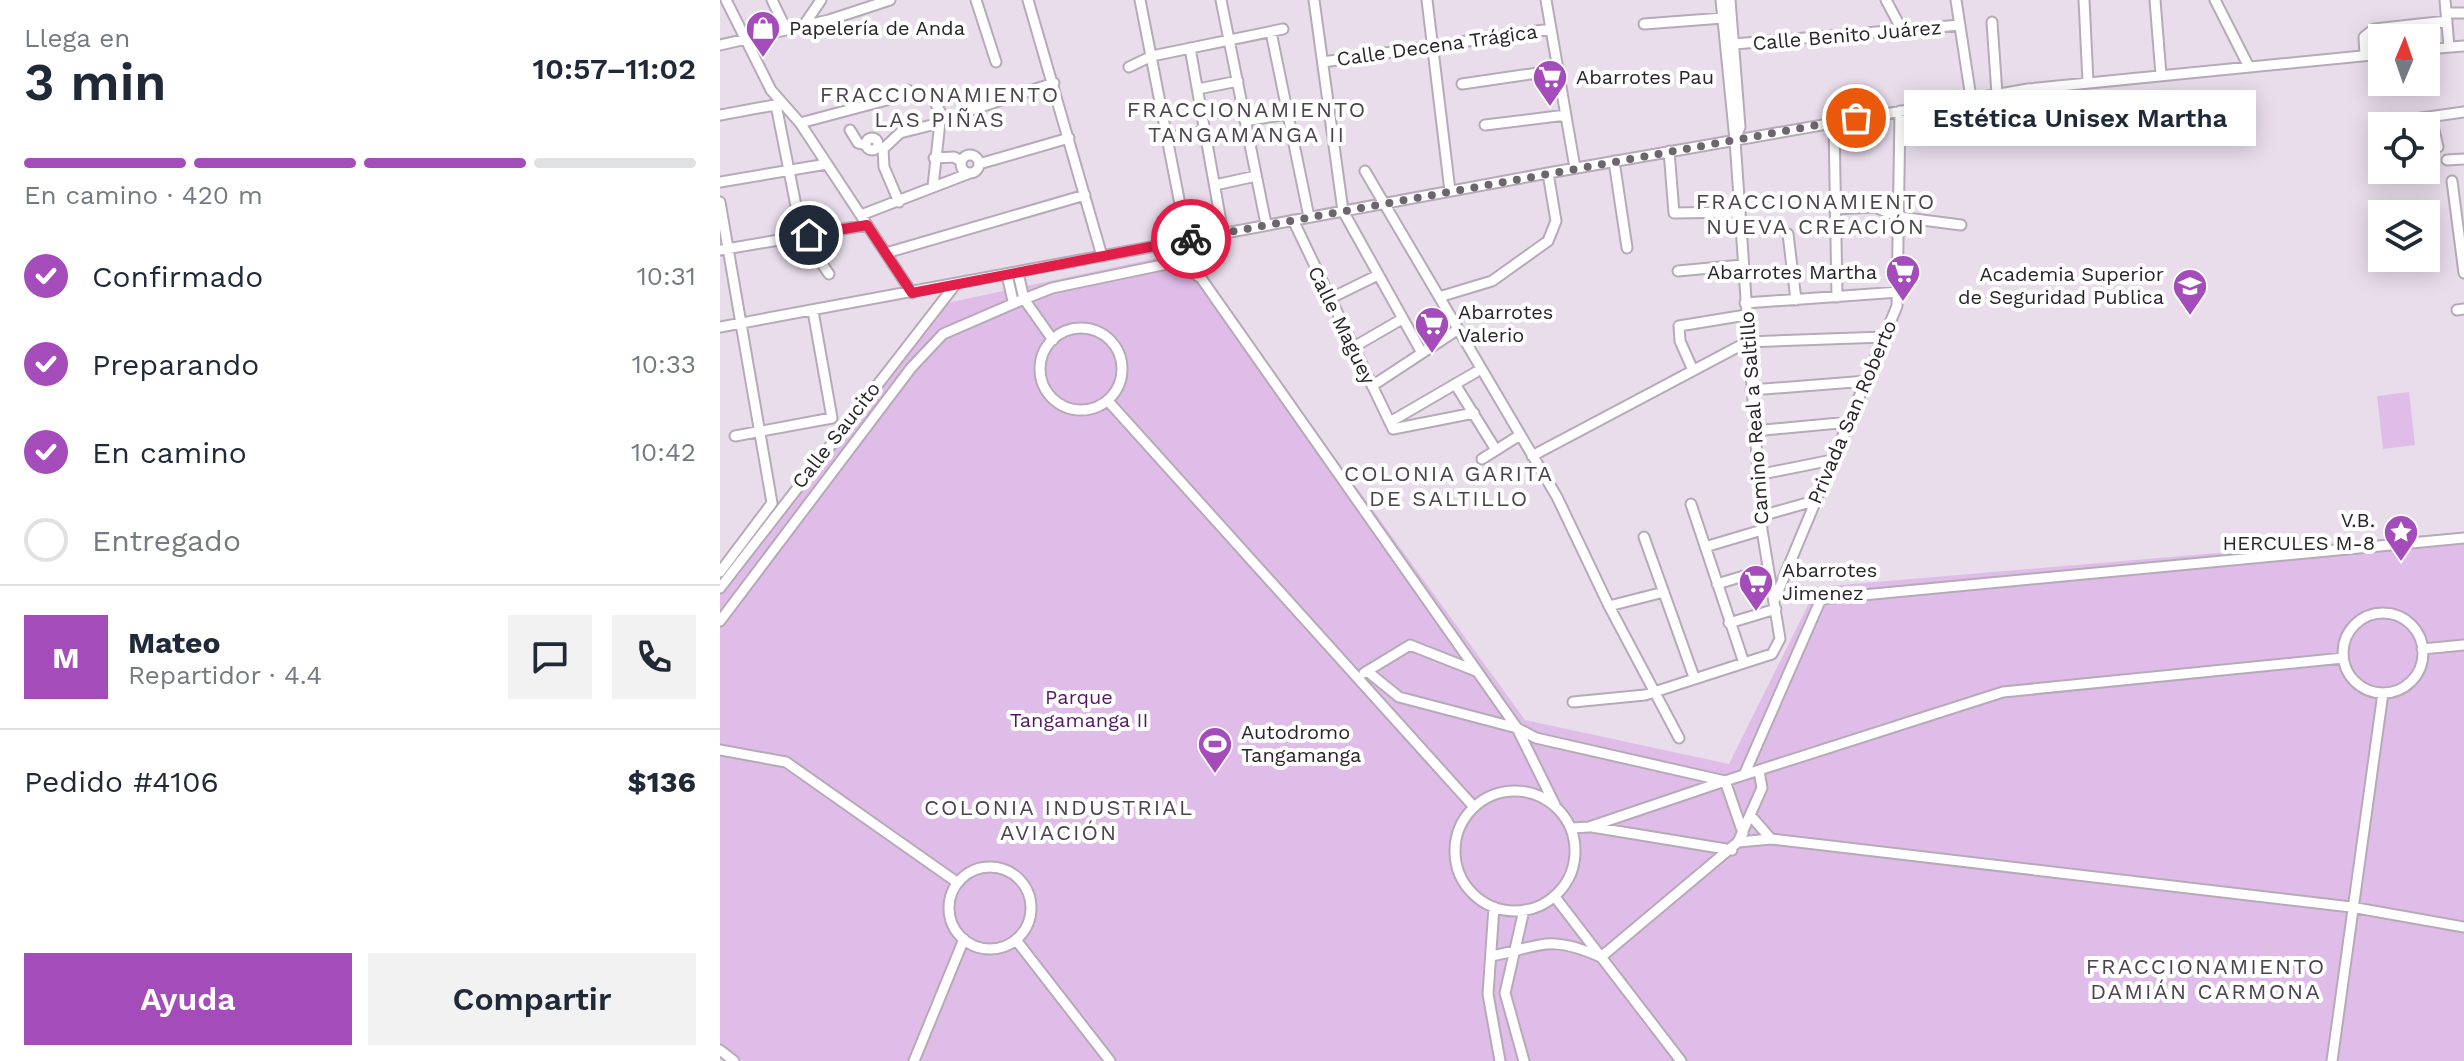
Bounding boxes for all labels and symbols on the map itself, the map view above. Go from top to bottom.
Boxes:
shop icon: Papelería de Anda [744,9,782,59]
street label: Calle Benito Juárez [1752,15,1942,55]
place label: Papelería de Anda [789,16,965,40]
street label: Calle Decena Trágica [1335,19,1539,71]
north arrow [2368,24,2440,96]
supermarket icon: Abarrotes Pau [1531,58,1569,108]
place label: Abarrotes Pau [1576,65,1714,89]
district label: FRACCIONAMIENTO LAS PIÑAS [820,82,1060,132]
pin [1822,84,1890,152]
callout: Estética Unisex Martha [1904,90,2256,146]
district label: FRACCIONAMIENTO TANGAMANGA II [1127,97,1367,147]
district label: FRACCIONAMIENTO NUEVA CREACIÓN [1696,189,1936,239]
courier [1151,199,1231,279]
pin [775,201,843,269]
supermarket icon: Abarrotes Martha [1884,253,1922,303]
place label: Abarrotes Martha [1707,260,1877,284]
street label: Calle Maguey [1303,262,1381,389]
place label: Academia Superior de Seguridad Publica [1958,262,2164,309]
school or university icon: Academia Superior de Seguridad Publica [2171,267,2209,317]
place label: Abarrotes Valerio [1458,300,1553,347]
supermarket icon: Abarrotes Valerio [1413,305,1451,355]
street label: Camino Real a Saltillo [1735,310,1773,526]
street label: Privada San Roberto [1802,316,1902,508]
street label: Calle Saucito [787,377,885,493]
district label: COLONIA GARITA DE SALTILLO [1344,461,1554,511]
place label: V.B. HERCULES M-8 [2223,508,2375,555]
place icon: V.B. HERCULES M-8 [2382,513,2420,563]
place label: Abarrotes Jimenez [1782,558,1877,605]
supermarket icon: Abarrotes Jimenez [1737,563,1775,613]
park label: Parque Tangamanga II [1010,685,1148,732]
place label: Autodromo Tangamanga [1241,720,1361,767]
sports icon: Autodromo Tangamanga [1196,725,1234,775]
district label: COLONIA INDUSTRIAL AVIACIÓN [924,795,1194,845]
district label: FRACCIONAMIENTO DAMIÁN CARMONA [2086,954,2326,1004]

